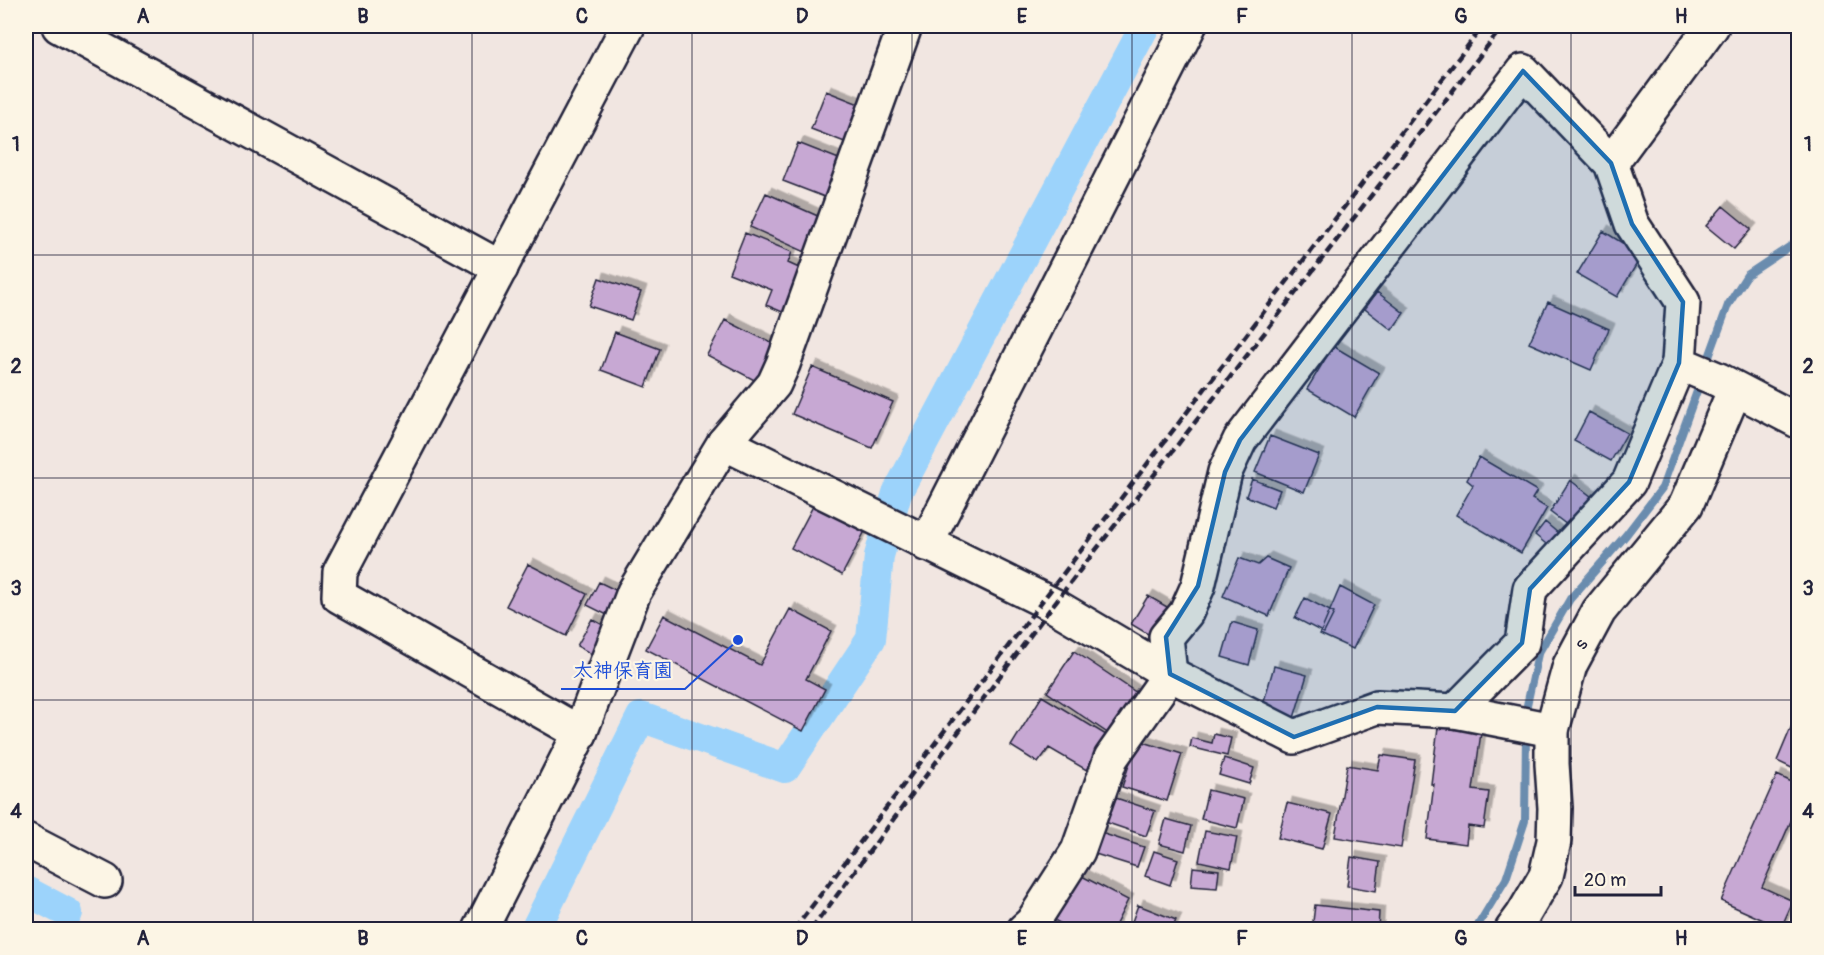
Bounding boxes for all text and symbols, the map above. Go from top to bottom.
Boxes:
text: A [137,4,150,29]
text: B [357,4,369,29]
text: C [576,4,588,29]
text: D [796,4,809,29]
text: E [1017,4,1028,29]
text: F [1236,4,1248,29]
text: G [1454,4,1468,29]
text: H [1675,4,1688,29]
text: 1 [12,132,20,157]
text: 1 [1804,132,1812,157]
text: 2 [10,354,22,379]
text: 2 [1802,354,1814,379]
text: 3 [10,576,22,601]
text: 3 [1802,576,1814,601]
street label: s [1569,635,1593,653]
callout: 太神保育園 [561,651,685,689]
text: 太神保育園 [573,658,673,683]
text: 4 [10,799,22,824]
text: 4 [1802,799,1814,824]
scale bar [1575,859,1660,897]
text: 20 m [1584,869,1626,892]
text: A [137,926,150,951]
text: B [357,926,369,951]
text: C [576,926,588,951]
text: D [796,926,809,951]
text: E [1017,926,1028,951]
text: F [1236,926,1248,951]
text: G [1454,926,1468,951]
text: H [1675,926,1688,951]

